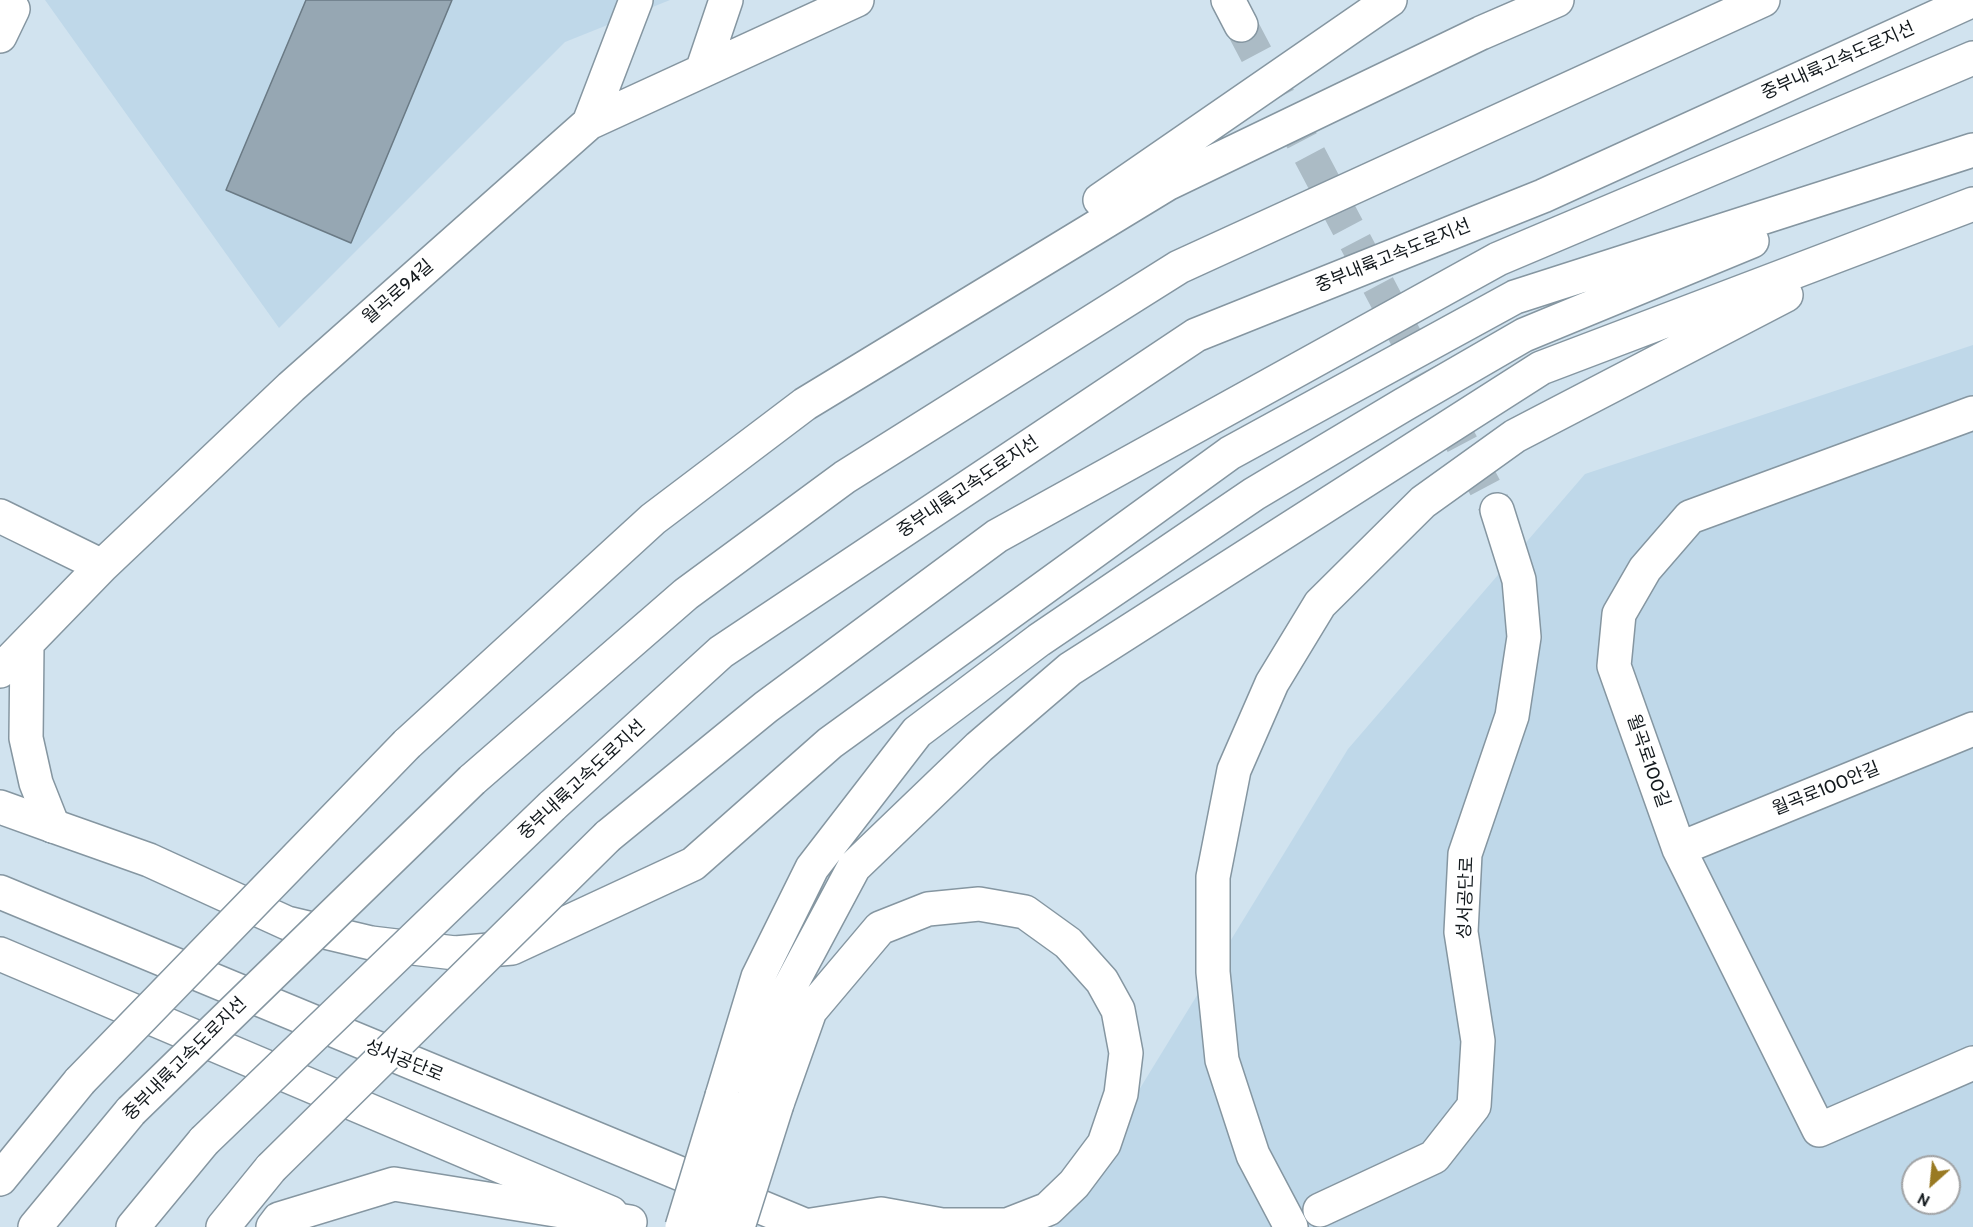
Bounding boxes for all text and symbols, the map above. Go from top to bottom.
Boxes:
street label: 중부내륙고속도로지선 [1758,17,1918,105]
street label: 중부내륙고속도로지선 [1312,215,1474,297]
street label: 월곡로94길 [358,255,438,329]
street label: 중부내륙고속도로지선 [893,432,1043,542]
street label: 월곡로100길 [1622,712,1674,810]
street label: 중부내륙고속도로지선 [514,716,650,844]
street label: 월곡로100안길 [1769,758,1883,820]
street label: 성서공단로 [1454,856,1478,940]
street label: 중부내륙고속도로지선 [119,993,251,1125]
street label: 성서공단로 [362,1035,446,1087]
north arrow [1901,1155,1961,1215]
text: N [1914,1189,1933,1211]

